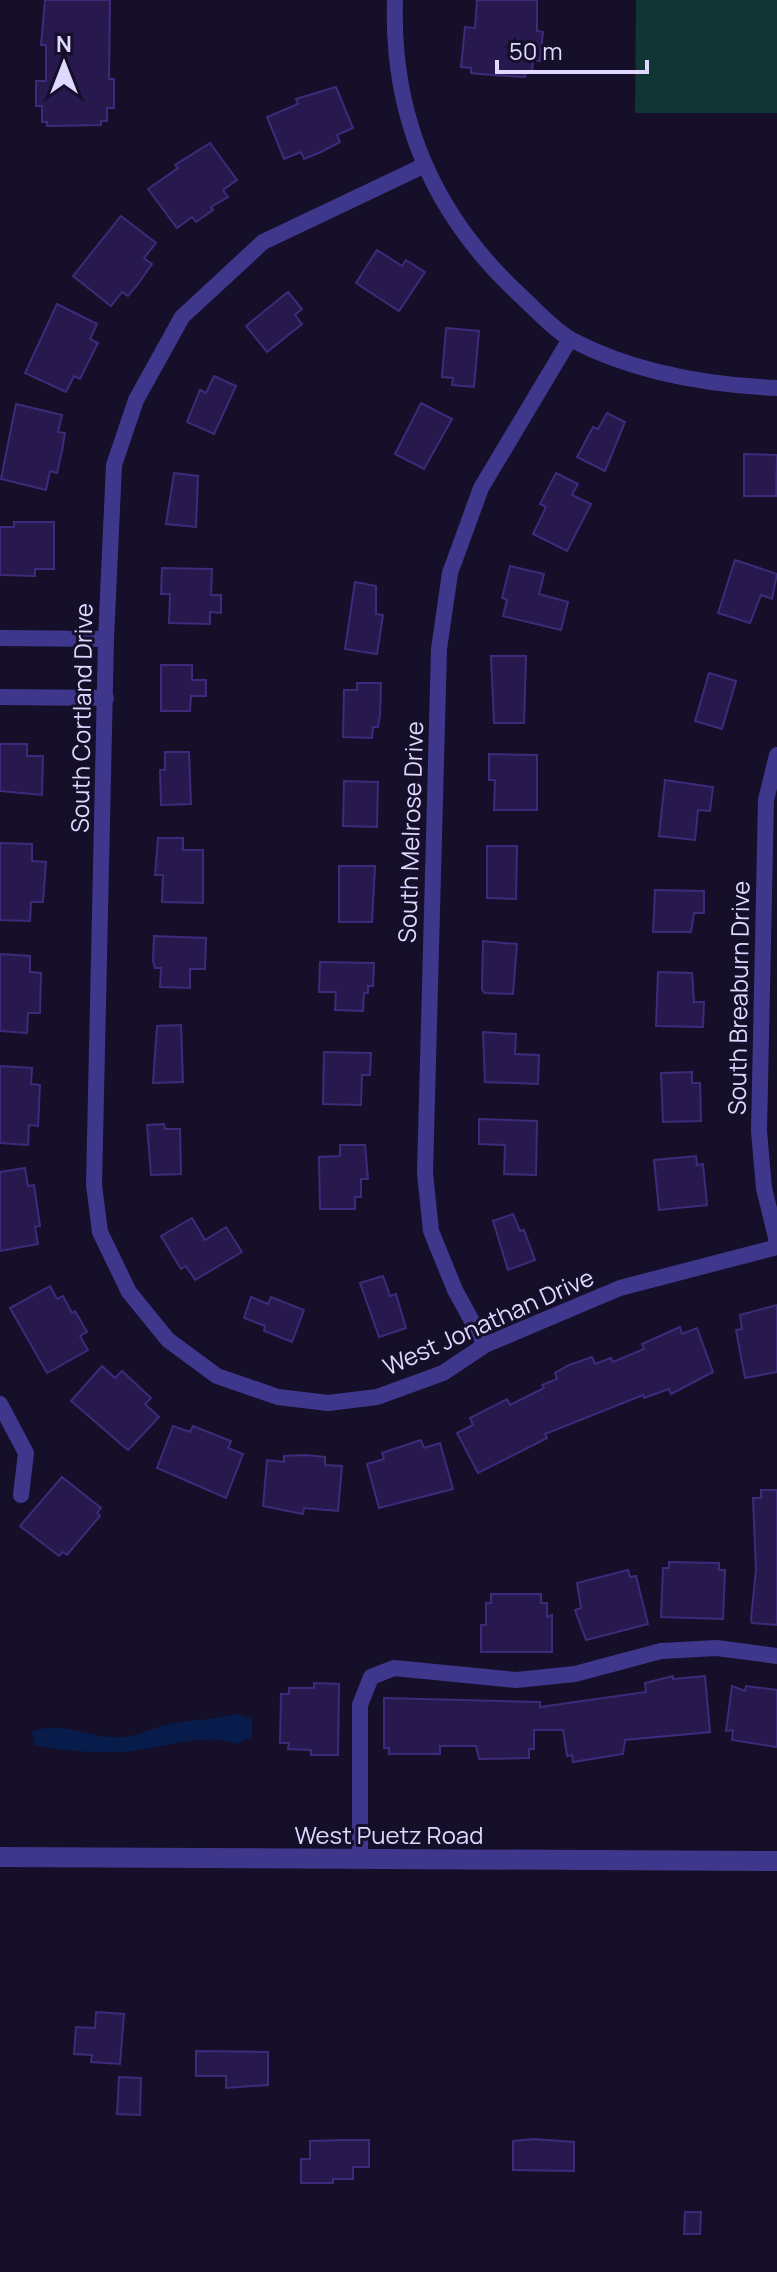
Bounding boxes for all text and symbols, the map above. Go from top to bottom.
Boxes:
north arrow [24,24,104,104]
scale bar [497,24,647,74]
text: N [56,29,72,59]
text: 50 m [509,34,563,67]
street label: South Cortland Drive [62,603,100,833]
street label: South Melrose Drive [390,721,430,943]
street label: South Breaburn Drive [719,881,757,1115]
street label: West Jonathan Drive [377,1260,599,1382]
street label: West Puetz Road [295,1818,483,1851]

